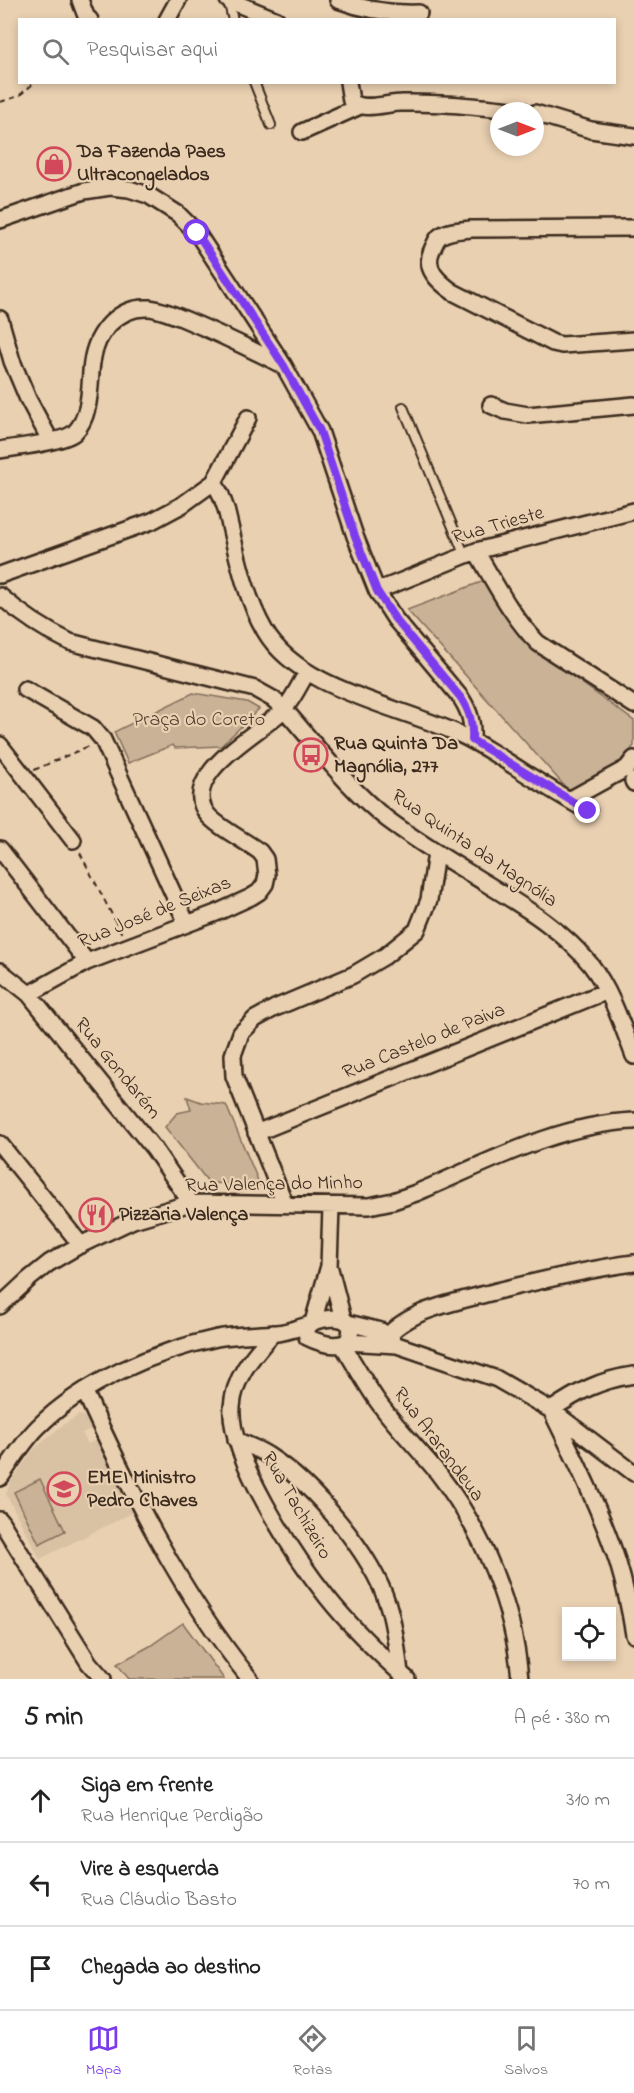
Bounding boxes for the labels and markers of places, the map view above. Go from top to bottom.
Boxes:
place label: Da Fazenda Paes Ultracongelados [76,138,226,191]
shop icon: Da Fazenda Paes Ultracongelados [36,146,72,182]
place label: Rua Quinta Da Magnólia, 277 [334,730,458,783]
bus stop icon: Rua Quinta Da Magnólia, 277 [293,737,329,773]
restaurant icon: Pizzaria Valença [78,1197,114,1233]
place label: Pizzaria Valença [119,1201,248,1230]
place label: EMEI Ministro Pedro Chaves [87,1464,198,1516]
school or university icon: EMEI Ministro Pedro Chaves [46,1471,82,1507]

